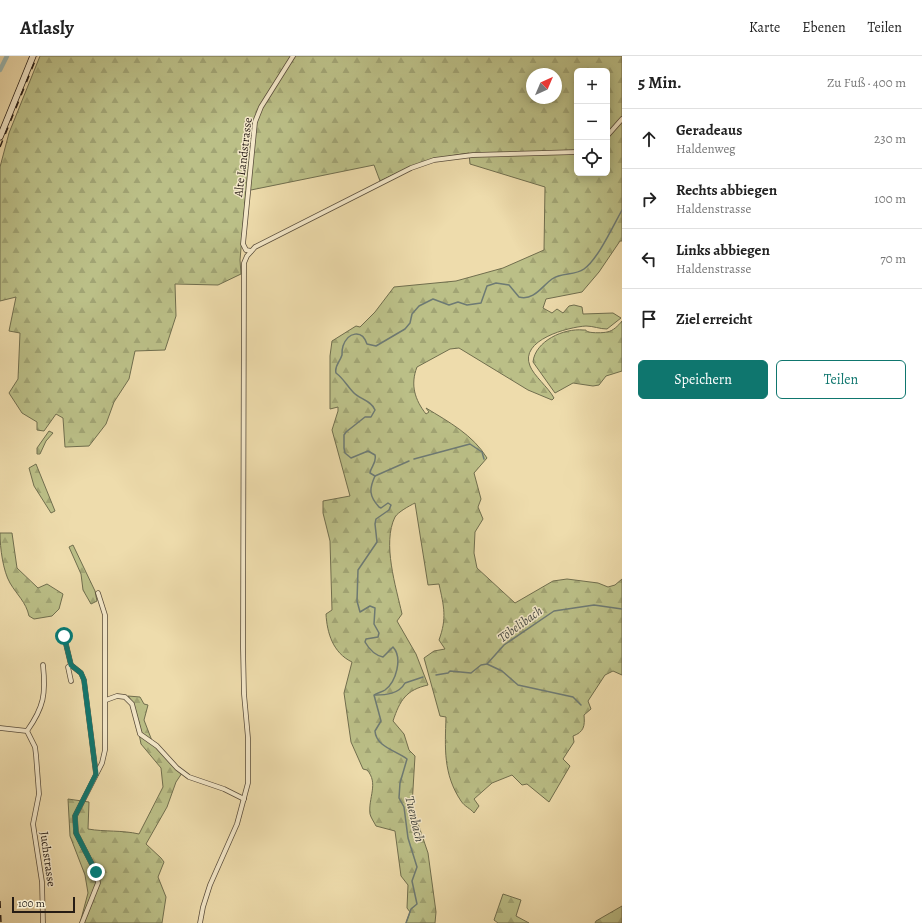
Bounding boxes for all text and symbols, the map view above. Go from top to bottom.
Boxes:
text: Atlasly [20,15,74,41]
text: Karte [749,18,780,37]
text: Ebenen [802,18,846,37]
text: Teilen [868,18,902,37]
north arrow [526,68,562,104]
map controls [574,68,610,176]
button: + [574,68,610,104]
text: 5 Min. [638,71,682,94]
text: Zu Fuß · 400 m [827,74,906,91]
button: − [574,104,610,140]
street label: Alte Landstrasse [230,116,256,199]
text: Geradeaus [676,120,742,140]
icon: ahead [638,128,660,150]
text: 230 m [874,130,906,147]
button: locate [574,140,610,176]
text: Haldenweg [676,140,736,157]
text: Rechts abbiegen [676,180,777,200]
icon: right [638,188,660,210]
text: 100 m [874,190,906,207]
text: Haldenstrasse [676,200,751,217]
text: Links abbiegen [676,240,770,260]
icon: left [638,248,660,270]
text: 70 m [880,250,906,267]
text: Haldenstrasse [676,260,751,277]
icon: arrive [638,308,660,330]
text: Ziel erreicht [676,309,752,329]
button: Speichern [638,360,768,399]
button: Teilen [776,360,906,399]
water label: Töbelibach [494,602,546,646]
route start [55,627,73,645]
water label: Tuenbach [401,794,429,844]
street label: Juchstrasse [36,830,60,888]
route end [87,863,105,881]
scale bar [12,895,75,914]
text: 100 m [18,896,45,911]

